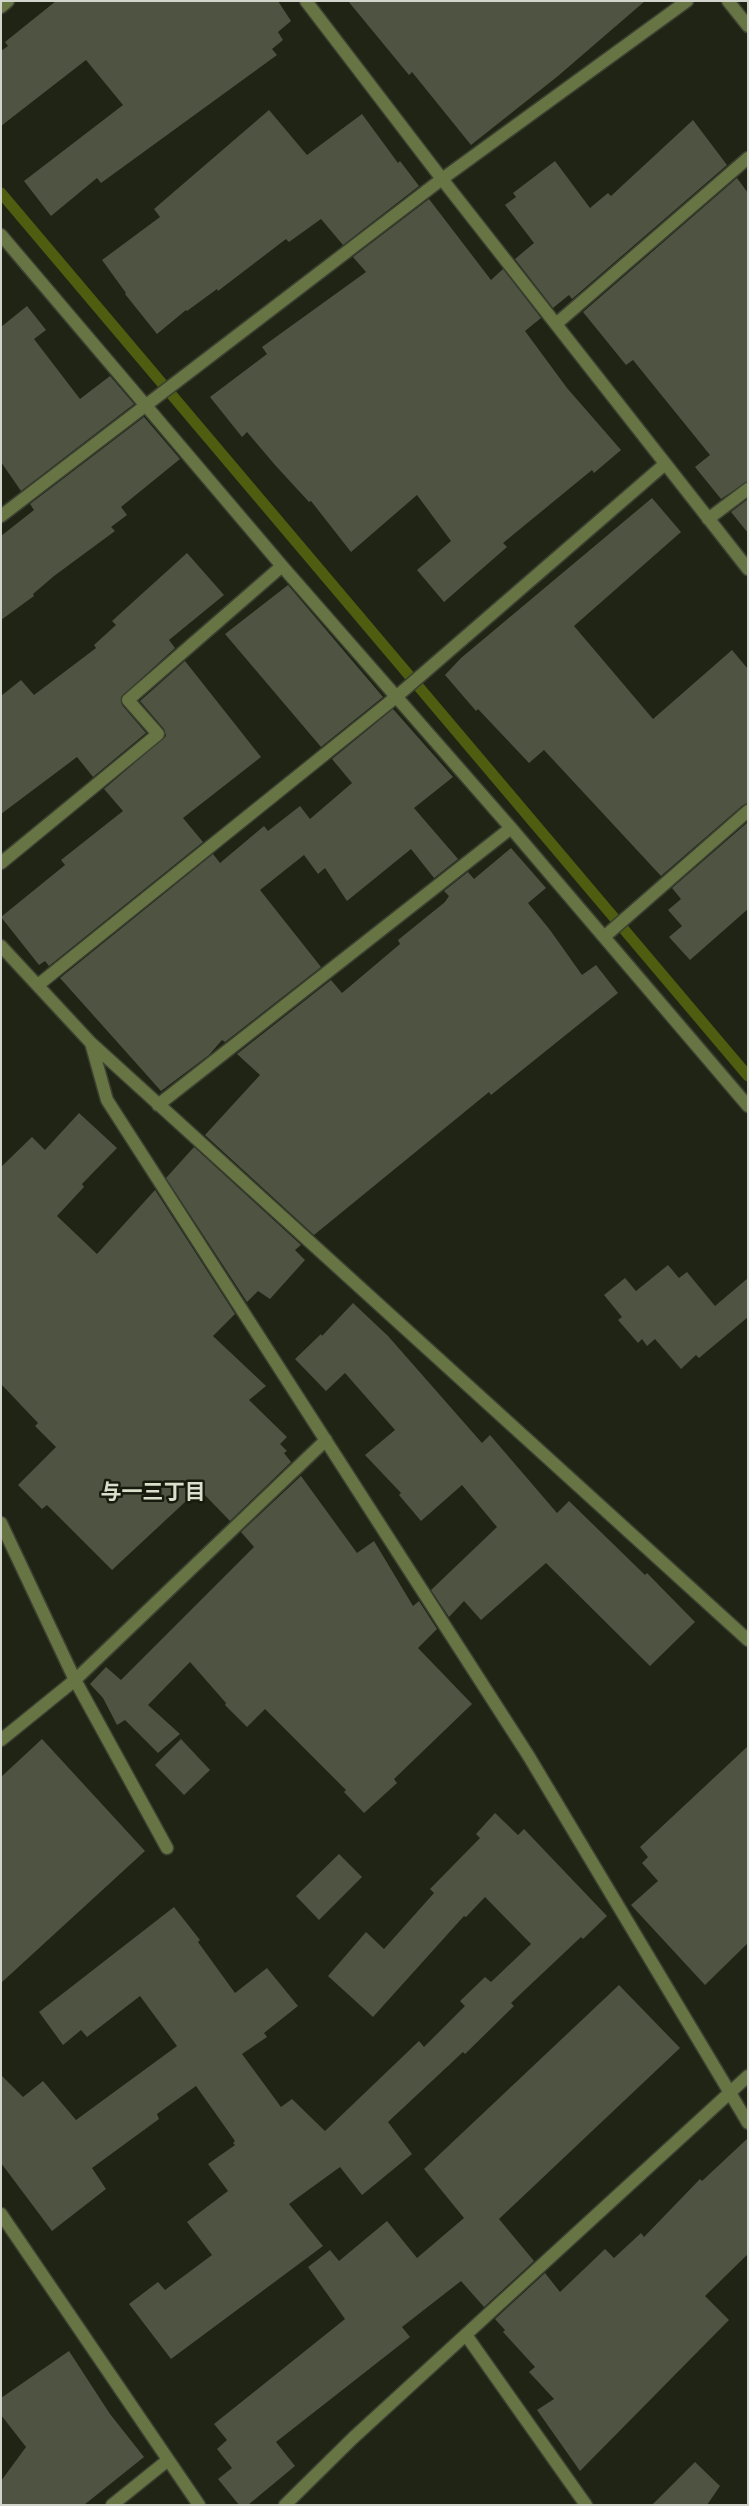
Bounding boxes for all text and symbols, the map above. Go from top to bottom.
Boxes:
district label: 与一三丁目 [101,1482,205,1508]

